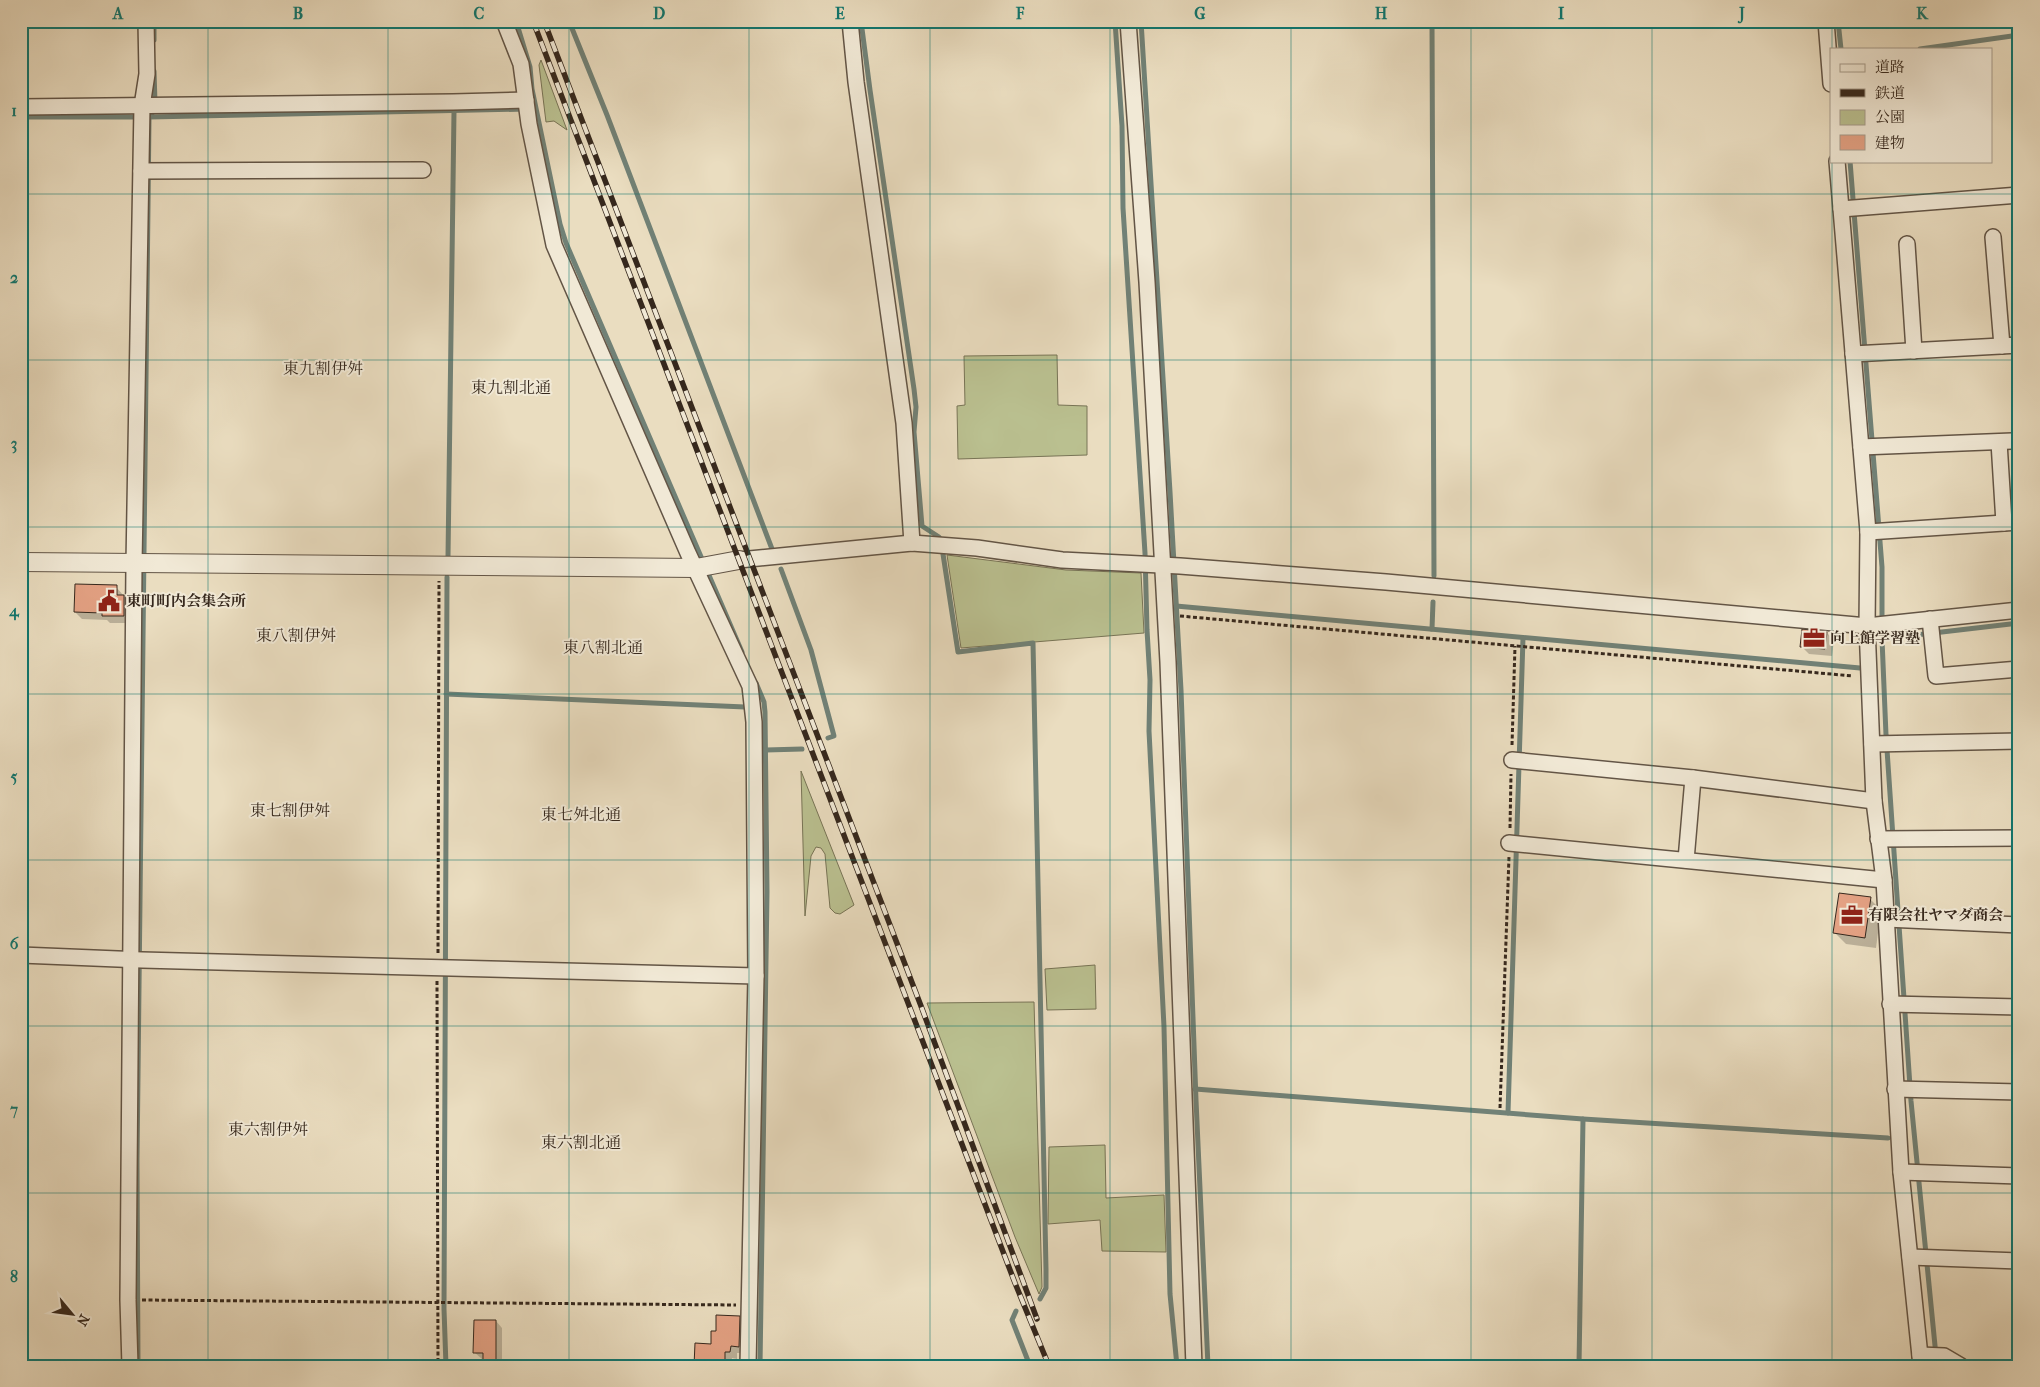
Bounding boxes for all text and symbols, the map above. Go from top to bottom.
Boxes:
text: A [112,4,124,23]
text: B [293,4,303,23]
text: C [474,4,485,23]
text: D [653,4,665,23]
text: E [835,4,845,23]
text: F [1015,4,1025,23]
text: G [1194,4,1206,23]
text: H [1375,4,1388,23]
text: I [1558,4,1565,23]
text: J [1737,4,1745,24]
text: K [1916,4,1929,23]
legend [1830,48,1992,162]
text: 道路 [1875,58,1905,76]
text: 鉄道 [1875,84,1905,102]
text: 1 [11,101,17,120]
text: 公園 [1875,108,1905,126]
text: 建物 [1875,134,1905,152]
text: 2 [10,268,18,287]
district label: 東九割伊舛 [283,359,363,378]
district label: 東九割北通 [471,378,551,397]
text: 3 [11,434,17,454]
public building icon: 東町町内会集会所 [96,588,122,614]
place label: 東町町内会集会所 [126,592,246,610]
text: 4 [8,601,20,621]
office icon: 向上館学習塾 [1801,625,1827,651]
district label: 東八割伊舛 [256,626,336,645]
place label: 向上館学習塾 [1830,629,1920,647]
district label: 東八割北通 [563,638,643,657]
text: 5 [11,767,18,786]
district label: 東七割伊舛 [250,801,330,820]
district label: 東七舛北通 [541,805,621,824]
office icon: 有限会社ヤマダ商会 [1839,902,1865,928]
place label: 有限会社ヤマダ商会 [1868,906,2003,924]
text: 6 [10,934,19,953]
text: 7 [9,1100,18,1119]
district label: 東六割伊舛 [228,1120,308,1139]
district label: 東六割北通 [541,1133,621,1152]
text: 8 [10,1267,18,1286]
north arrow [48,1290,98,1340]
text: N [73,1311,93,1329]

